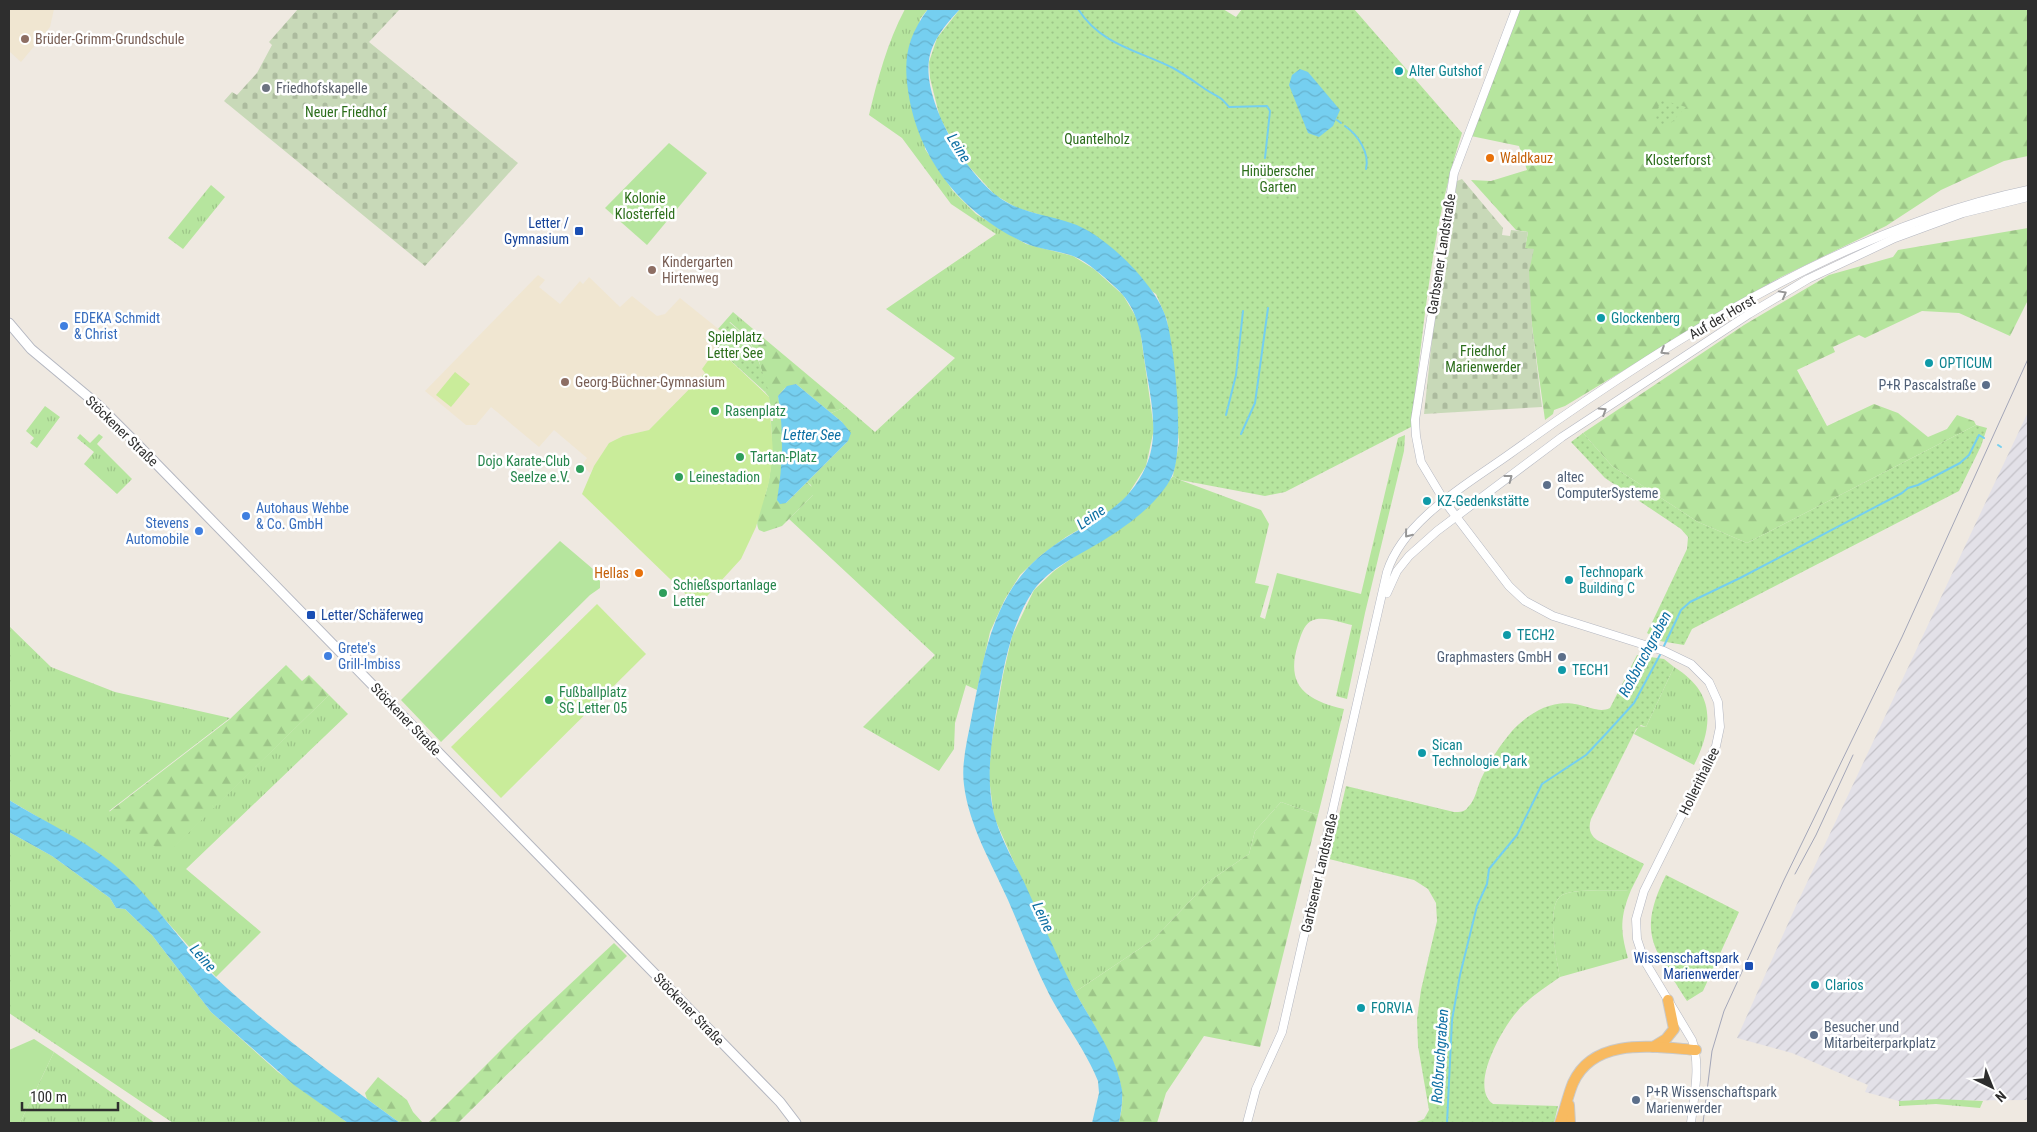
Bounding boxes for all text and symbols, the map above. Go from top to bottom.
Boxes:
place label: Brüder-Grimm-Grundschule [35,31,185,47]
marker: Brüder-Grimm-Grundschule [19,33,31,45]
place label: Alter Gutshof [1409,63,1483,79]
marker: Alter Gutshof [1393,65,1405,77]
place label: Friedhofskapelle [276,80,368,96]
marker: Friedhofskapelle [260,82,272,94]
park label: Neuer Friedhof [305,104,387,120]
water label: Leine [943,130,975,166]
park label: Quantelholz [1064,131,1130,147]
place label: Waldkauz [1500,150,1553,166]
marker: Waldkauz [1484,152,1496,164]
park label: Klosterforst [1645,152,1711,168]
park label: Hinüberscher Garten [1241,163,1315,195]
park label: Kolonie Klosterfeld [615,190,675,222]
street label: Garbsener Landstraße [1424,192,1459,316]
place label: Letter / Gymnasium [504,215,569,247]
marker: Letter / Gymnasium [573,225,585,237]
place label: Kindergarten Hirtenweg [662,254,733,286]
marker: Kindergarten Hirtenweg [646,264,658,276]
one-way arrow [1777,290,1786,300]
street label: Auf der Horst [1686,292,1758,342]
place label: EDEKA Schmidt & Christ [74,310,160,342]
place label: Glockenberg [1611,310,1680,326]
marker: Glockenberg [1595,312,1607,324]
marker: EDEKA Schmidt & Christ [58,320,70,332]
park label: Spielplatz Letter See [707,329,763,361]
park label: Friedhof Marienwerder [1445,343,1521,375]
one-way arrow [1660,344,1669,354]
place label: OPTICUM [1939,355,1992,371]
marker: OPTICUM [1923,357,1935,369]
place label: Georg-Büchner-Gymnasium [575,374,725,390]
marker: Georg-Büchner-Gymnasium [559,376,571,388]
place label: P+R Pascalstraße [1878,377,1976,393]
marker: P+R Pascalstraße [1980,379,1992,391]
street label: Stöckener Straße [83,392,162,470]
place label: Rasenplatz [725,403,786,419]
marker: Rasenplatz [709,405,721,417]
one-way arrow [1597,408,1606,418]
water label: Letter See [783,426,841,444]
place label: Tartan-Platz [750,449,817,465]
marker: Tartan-Platz [734,451,746,463]
place label: Dojo Karate-Club Seelze e.V. [478,453,570,485]
marker: Dojo Karate-Club Seelze e.V. [574,463,586,475]
place label: Leinestadion [689,469,760,485]
place label: altec ComputerSysteme [1557,469,1659,501]
marker: Leinestadion [673,471,685,483]
one-way arrow [1503,475,1512,483]
marker: altec ComputerSysteme [1541,479,1553,491]
place label: KZ-Gedenkstätte [1437,493,1529,509]
marker: KZ-Gedenkstätte [1421,495,1433,507]
place label: Autohaus Wehbe & Co. GmbH [256,500,349,532]
water label: Leine [1073,501,1109,533]
marker: Autohaus Wehbe & Co. GmbH [240,510,252,522]
place label: Stevens Automobile [126,515,189,547]
marker: Stevens Automobile [193,525,205,537]
one-way arrow [1405,528,1414,538]
place label: Technopark Building C [1579,564,1644,596]
place label: Hellas [594,565,629,581]
marker: Hellas [633,567,645,579]
marker: Technopark Building C [1563,574,1575,586]
place label: Schießsportanlage Letter [673,577,777,609]
marker: Schießsportanlage Letter [657,587,669,599]
place label: Letter/Schäferweg [321,607,424,623]
water label: Roßbruchgraben [1615,608,1675,700]
marker: Letter/Schäferweg [305,609,317,621]
place label: TECH2 [1517,627,1555,643]
marker: TECH2 [1501,629,1513,641]
place label: Grete's Grill-Imbiss [338,640,401,672]
place label: Graphmasters GmbH [1437,649,1552,665]
marker: Grete's Grill-Imbiss [322,650,334,662]
marker: Graphmasters GmbH [1556,651,1568,663]
place label: TECH1 [1572,662,1610,678]
marker: TECH1 [1556,664,1568,676]
street label: Stöckener Straße [367,680,445,759]
place label: Fußballplatz SG Letter 05 [559,684,627,716]
marker: Fußballplatz SG Letter 05 [543,694,555,706]
place label: Sican Technologie Park [1432,737,1528,769]
street label: Hollerithallee [1676,744,1722,817]
marker: Sican Technologie Park [1416,747,1428,759]
street label: Garbsener Landstraße [1297,811,1341,934]
water label: Leine [1028,899,1058,935]
water label: Leine [186,940,220,976]
place label: Wissenschaftspark Marienwerder [1634,950,1740,982]
marker: Wissenschaftspark Marienwerder [1743,960,1755,972]
street label: Stöckener Straße [650,970,728,1049]
place label: Clarios [1825,977,1864,993]
marker: Clarios [1809,979,1821,991]
place label: FORVIA [1371,1000,1413,1016]
marker: FORVIA [1355,1002,1367,1014]
water label: Roßbruchgraben [1428,1008,1452,1104]
place label: Besucher und Mitarbeiterparkplatz [1824,1019,1936,1051]
marker: Besucher und Mitarbeiterparkplatz [1808,1029,1820,1041]
north arrow [1967,1062,2017,1112]
scale bar [22,1080,119,1112]
place label: P+R Wissenschaftspark Marienwerder [1646,1084,1778,1116]
text: 100 m [30,1088,67,1106]
text: N [1992,1088,2009,1105]
marker: P+R Wissenschaftspark Marienwerder [1630,1094,1642,1106]

